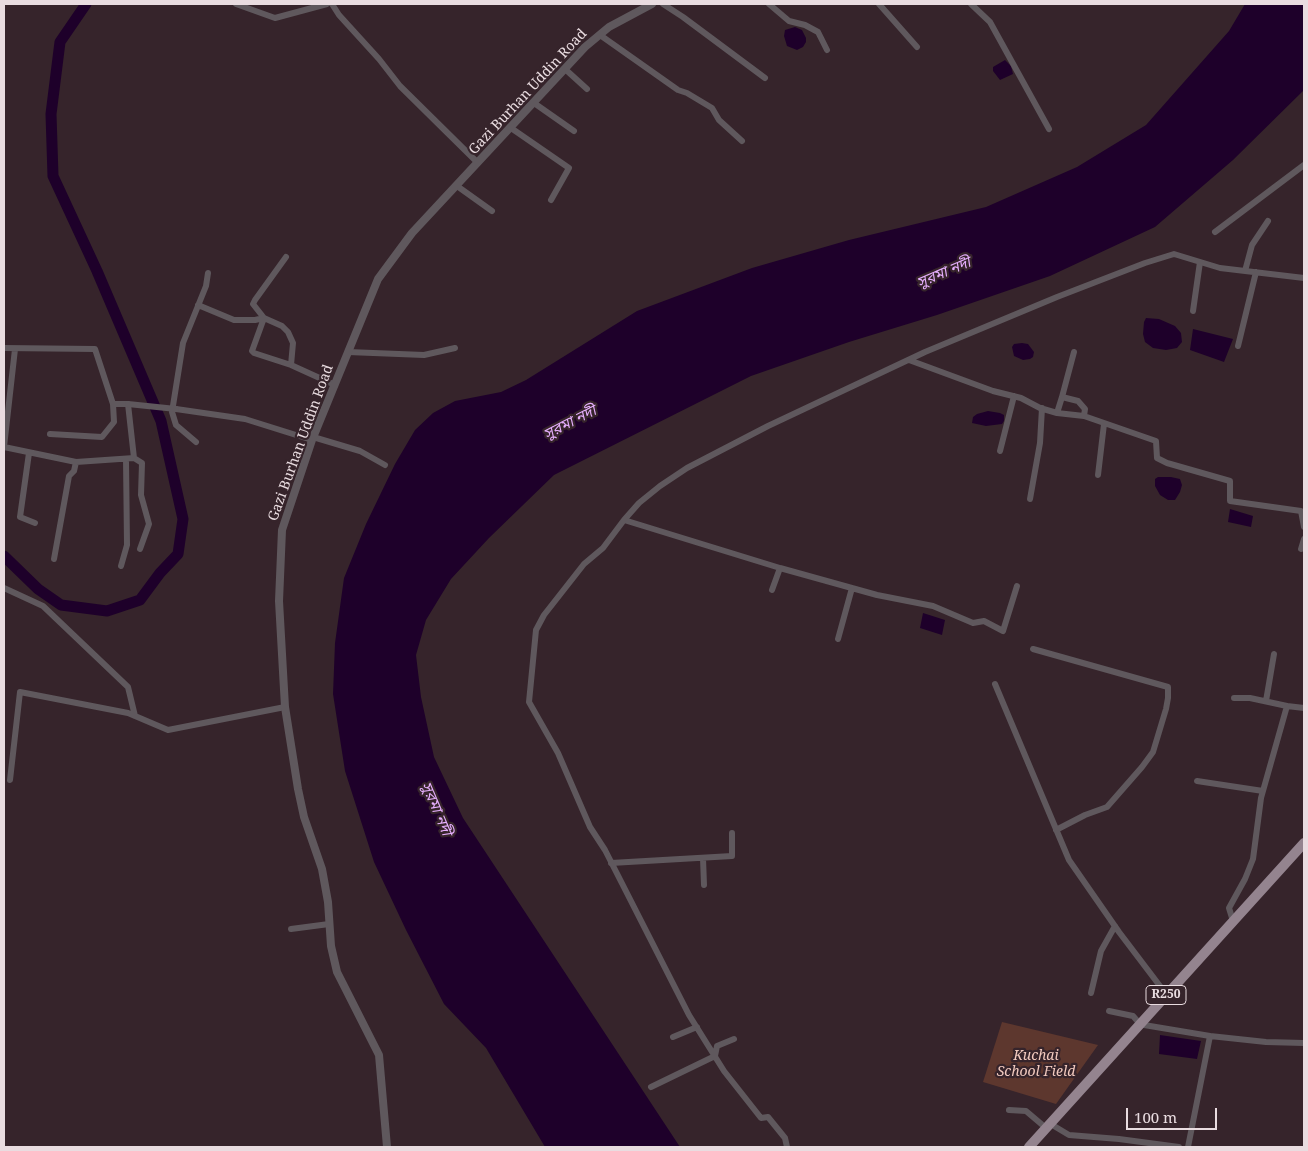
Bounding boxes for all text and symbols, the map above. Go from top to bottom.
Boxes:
street label: Gazi Burhan Uddin Road [465,26,591,158]
water label: সুরমা নদী [914,254,974,292]
street label: Gazi Burhan Uddin Road [265,362,337,524]
water label: সুরমা নদী [541,402,599,444]
water label: সুরমা নদী [417,779,455,839]
road number: R250 [1146,986,1186,1004]
park label: Kuchai School Field [997,1048,1075,1080]
scale bar [1128,1098,1219,1130]
text: 100 m [1134,1107,1177,1127]

